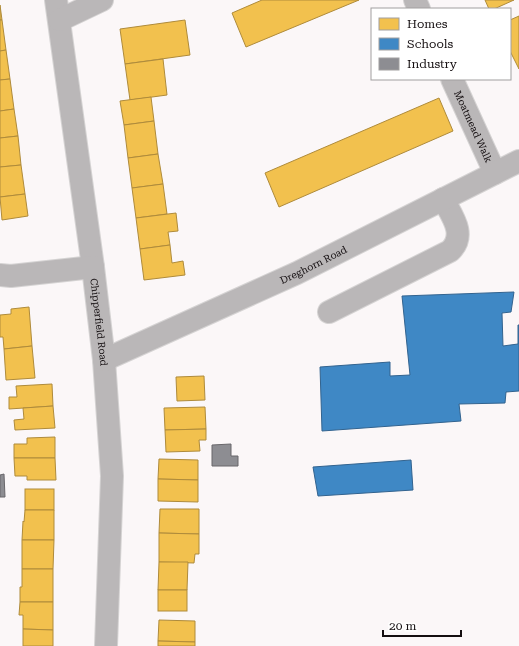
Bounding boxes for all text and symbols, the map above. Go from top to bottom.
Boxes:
legend [371,8,511,80]
text: Homes [407,17,448,31]
text: Schools [407,37,454,51]
text: Industry [407,57,458,71]
street label: Moatmead Walk [452,89,495,165]
street label: Dreghorn Road [278,243,349,286]
street label: Chipperfield Road [89,278,110,367]
scale bar [383,612,461,638]
text: 20 m [389,619,416,633]

